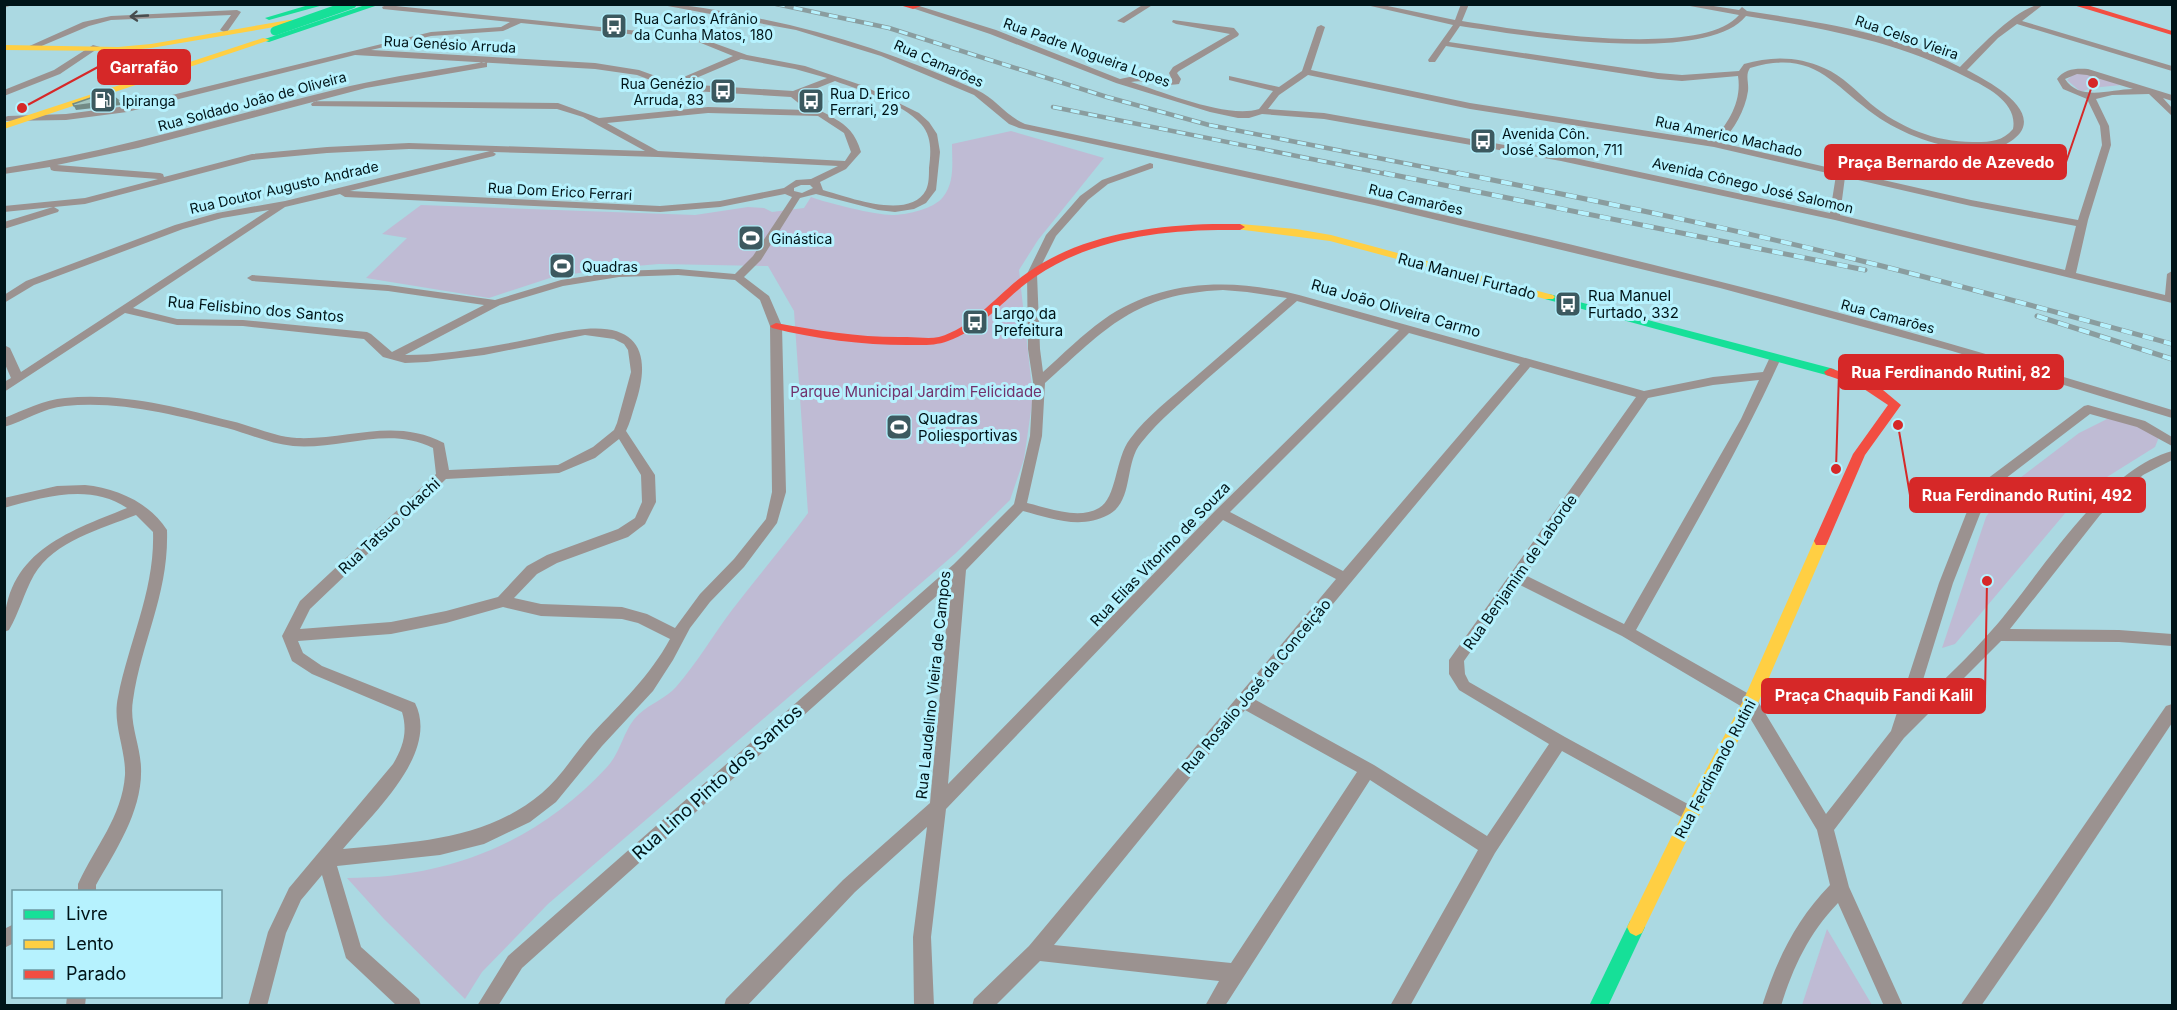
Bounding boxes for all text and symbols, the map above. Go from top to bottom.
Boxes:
place label: Rua Carlos Afrânio da Cunha Matos, 180 [634,10,773,43]
one-way arrow [130,11,150,22]
bus stop icon: Rua Carlos Afrânio da Cunha Matos, 180 [599,11,629,41]
street label: Rua Celso Vieira [1853,11,1961,63]
street label: Rua Padre Nogueira Lopes [1001,14,1173,90]
street label: Rua Genésio Arruda [383,32,517,56]
street label: Rua Camarões [892,36,986,90]
callout: Garrafão [98,50,190,84]
text: Garrafão [110,57,179,77]
street label: Rua Soldado João de Oliveira [156,68,348,134]
place label: Rua Genézio Arruda, 83 [621,75,704,108]
bus stop icon: Rua Genézio Arruda, 83 [708,76,738,106]
fuel station icon: Ipiranga [88,85,118,115]
place label: Rua D. Erico Ferrari, 29 [830,85,910,118]
bus stop icon: Rua D. Erico Ferrari, 29 [796,86,826,116]
place label: Ipiranga [122,92,176,109]
street label: Rua Americo Machado [1654,112,1804,160]
place label: Avenida Côn. José Salomon, 711 [1502,125,1623,158]
bus stop icon: Avenida Côn. José Salomon, 711 [1468,126,1498,156]
callout: Praça Bernardo de Azevedo [1825,145,2066,179]
text: Praça Bernardo de Azevedo [1838,152,2054,172]
street label: Avenida Cônego José Salomon [1651,154,1855,216]
street label: Rua Doutor Augusto Andrade [188,157,380,217]
street label: Rua Dom Erico Ferrari [487,179,633,203]
street label: Rua Camarões [1367,180,1465,218]
sports icon: Ginástica [736,223,766,253]
place label: Ginástica [771,230,832,247]
street label: Rua Manuel Furtado [1396,248,1538,304]
sports icon: Quadras [547,251,577,281]
place label: Quadras [582,258,638,275]
street label: Rua João Oliveira Carmo [1309,275,1483,341]
place label: Rua Manuel Furtado, 332 [1588,286,1679,322]
bus stop icon: Rua Manuel Furtado, 332 [1553,289,1583,319]
street label: Rua Felisbino dos Santos [167,292,345,326]
street label: Rua Camarões [1839,295,1937,337]
place label: Largo da Prefeitura [994,304,1063,340]
bus stop icon: Largo da Prefeitura [960,307,990,337]
callout: Rua Ferdinando Rutini, 82 [1839,355,2063,389]
text: Rua Ferdinando Rutini, 82 [1851,362,2051,382]
park label: Parque Municipal Jardim Felicidade [790,382,1042,401]
place label: Quadras Poliesportivas [918,409,1018,445]
sports icon: Quadras Poliesportivas [884,412,914,442]
street label: Rua Tatsuo Okachi [334,474,444,578]
street label: Rua Elias Vitorino de Souza [1086,478,1234,630]
callout: Rua Ferdinando Rutini, 492 [1910,478,2145,512]
text: Rua Ferdinando Rutini, 492 [1922,485,2132,505]
street label: Rua Benjamim de Laborde [1459,491,1581,653]
street label: Rua Laudelino Vieira de Campos [912,570,954,800]
street label: Rua Rosalio José da Conceição [1177,595,1335,777]
callout: Praça Chaquib Fandi Kalil [1762,679,1985,713]
text: Praça Chaquib Fandi Kalil [1775,685,1973,705]
street label: Rua Ferdinando Rutini [1670,696,1760,842]
street label: Rua Lino Pinto dos Santos [628,700,806,864]
legend [12,890,222,998]
text: Livre [66,903,108,924]
text: Lento [66,933,114,954]
text: Parado [66,963,126,984]

